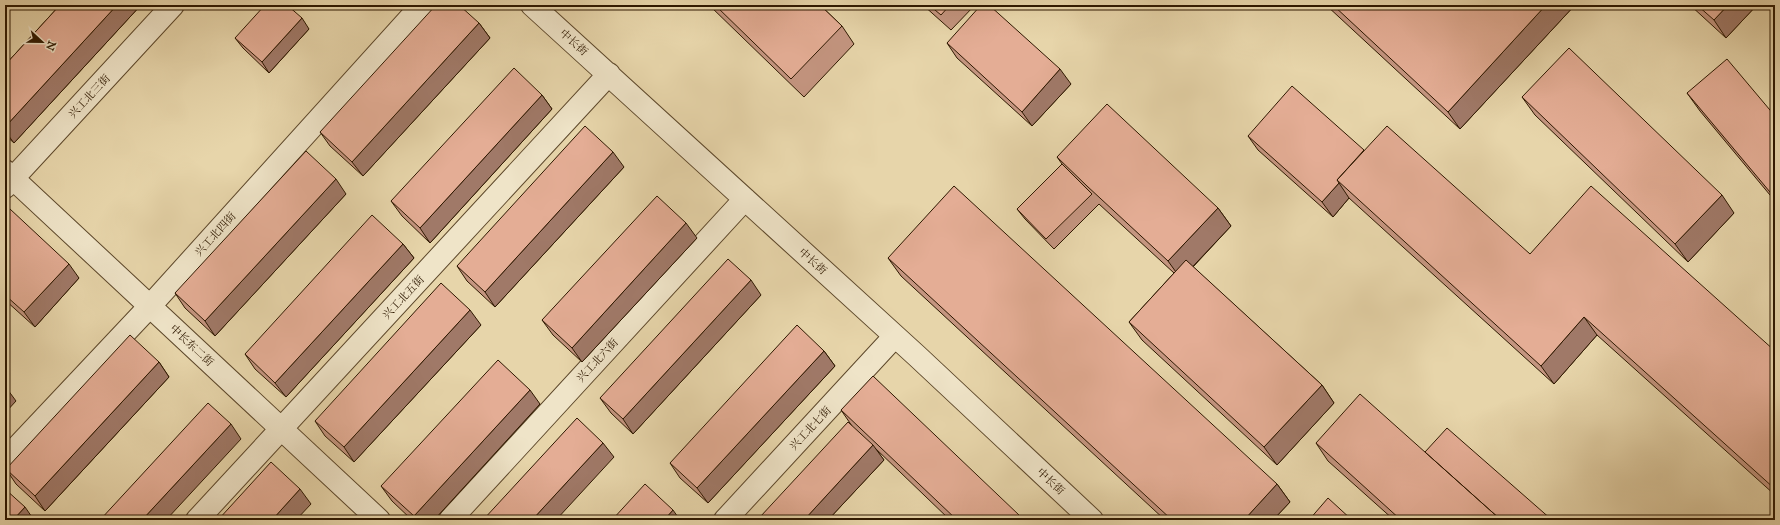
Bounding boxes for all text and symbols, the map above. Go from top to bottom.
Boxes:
north arrow [22,22,62,62]
street label: 中长街 [557,27,590,58]
text: N [43,39,59,53]
street label: 兴工北三街 [66,72,113,121]
street label: 兴工北四街 [192,210,239,259]
street label: 中长街 [796,246,829,277]
street label: 兴工北五街 [380,273,427,322]
street label: 中长东二街 [167,322,216,369]
street label: 兴工北六街 [574,336,621,385]
street label: 兴工北七街 [787,404,834,453]
street label: 中长街 [1034,465,1067,497]

